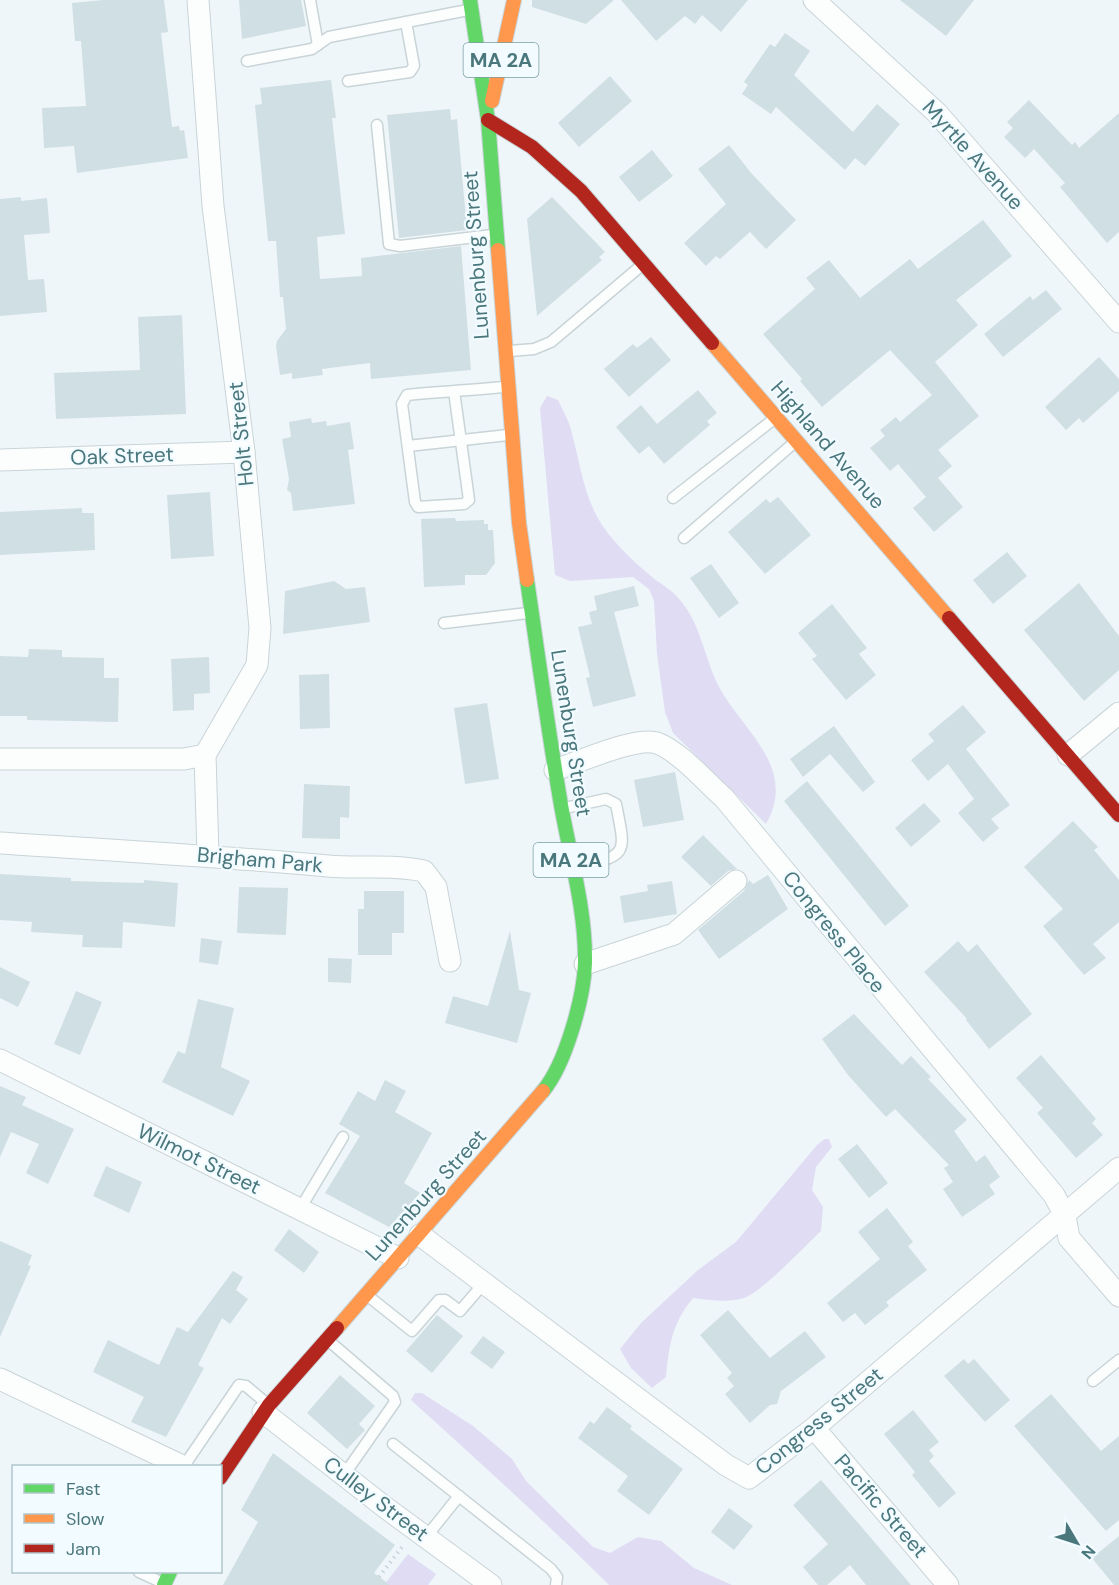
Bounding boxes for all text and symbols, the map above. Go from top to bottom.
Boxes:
road number: MA 2A [464,43,538,77]
street label: Myrtle Avenue [916,94,1030,216]
street label: Lunenburg Street [456,170,496,340]
street label: Highland Avenue [764,375,892,515]
street label: Holt Street [222,380,260,488]
street label: Oak Street [70,440,174,472]
street label: Lunenburg Street [544,648,598,818]
street label: Brigham Park [196,841,325,879]
road number: MA 2A [534,843,608,877]
street label: Congress Place [776,865,892,999]
street label: Wilmot Street [133,1117,265,1201]
street label: Lunenburg Street [359,1123,493,1267]
street label: Congress Street [749,1361,889,1481]
street label: Pacific Street [828,1448,934,1564]
street label: Culley Street [318,1450,434,1548]
legend [12,1465,222,1573]
text: Fast [66,1477,101,1501]
text: Slow [66,1507,105,1531]
north arrow [1047,1513,1107,1573]
text: Jam [66,1537,101,1561]
text: N [1076,1541,1100,1563]

